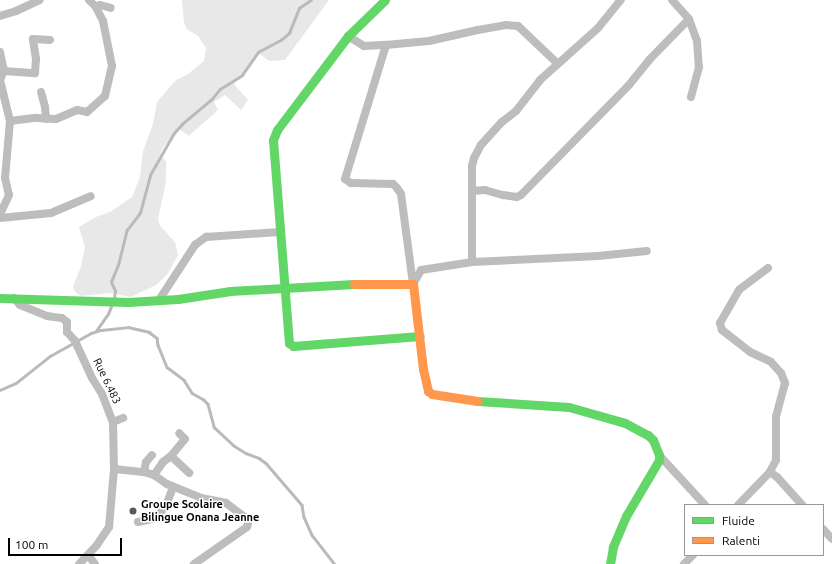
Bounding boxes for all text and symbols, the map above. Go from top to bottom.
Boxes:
street label: Rue 6.483 [90,356,124,406]
place label: Groupe Scolaire Bilingue Onana Jeanne [141,498,259,524]
legend [684,504,824,556]
marker: Groupe Scolaire Bilingue Onana Jeanne [128,506,138,516]
text: Fluide [722,514,755,527]
scale bar [10,530,124,556]
text: Ralenti [722,534,760,547]
text: 100 m [15,538,48,551]

